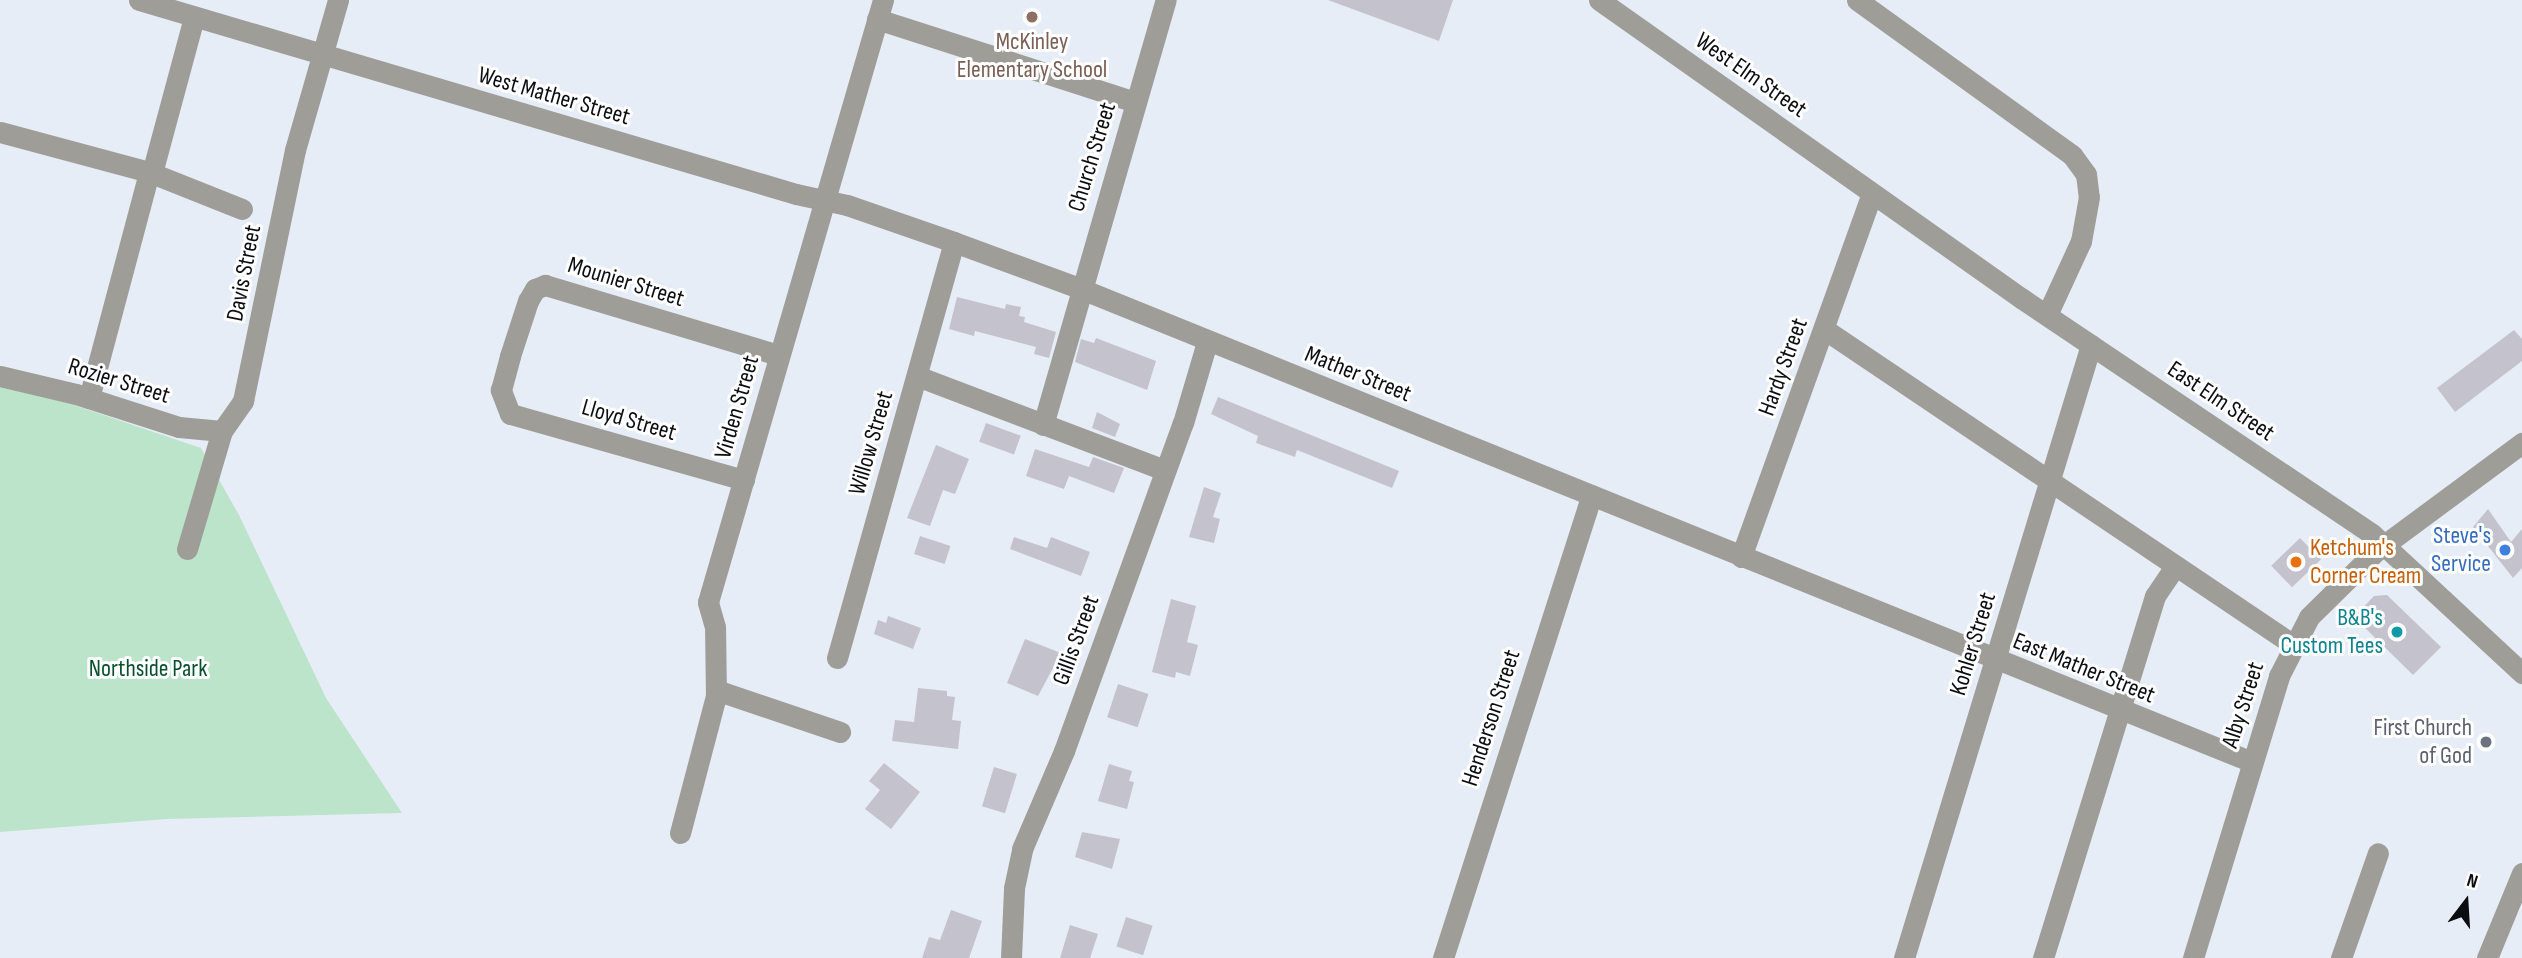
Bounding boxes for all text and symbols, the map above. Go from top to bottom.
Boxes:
marker: McKinley Elementary School [1024,9,1040,25]
street label: West Elm Street [1690,26,1812,124]
place label: McKinley Elementary School [957,28,1107,84]
street label: West Mather Street [475,61,633,131]
street label: Church Street [1062,99,1122,215]
street label: Davis Street [221,222,267,324]
street label: Mounier Street [564,251,688,313]
street label: Hardy Street [1752,314,1814,420]
street label: Mather Street [1301,340,1415,408]
street label: Rozier Street [65,352,173,410]
street label: Virden Street [709,352,765,462]
street label: East Elm Street [2162,355,2280,447]
street label: Willow Street [842,388,900,498]
street label: Lloyd Street [579,393,679,447]
place label: Steve's Service [2431,522,2491,578]
place label: Ketchum's Corner Cream [2310,534,2421,590]
marker: Steve's Service [2497,542,2513,558]
marker: Ketchum's Corner Cream [2288,554,2304,570]
street label: Kohler Street [1944,589,2002,699]
street label: Gillis Street [1046,591,1106,689]
place label: B&B's Custom Tees [2280,604,2383,660]
marker: B&B's Custom Tees [2389,624,2405,640]
street label: East Mather Street [2009,626,2159,710]
street label: Henderson Street [1455,646,1527,790]
park label: Northside Park [89,655,207,683]
street label: Alby Street [2216,658,2270,752]
place label: First Church of God [2373,714,2472,770]
marker: First Church of God [2478,734,2494,750]
north arrow [2431,867,2501,937]
text: N [2464,869,2481,894]

